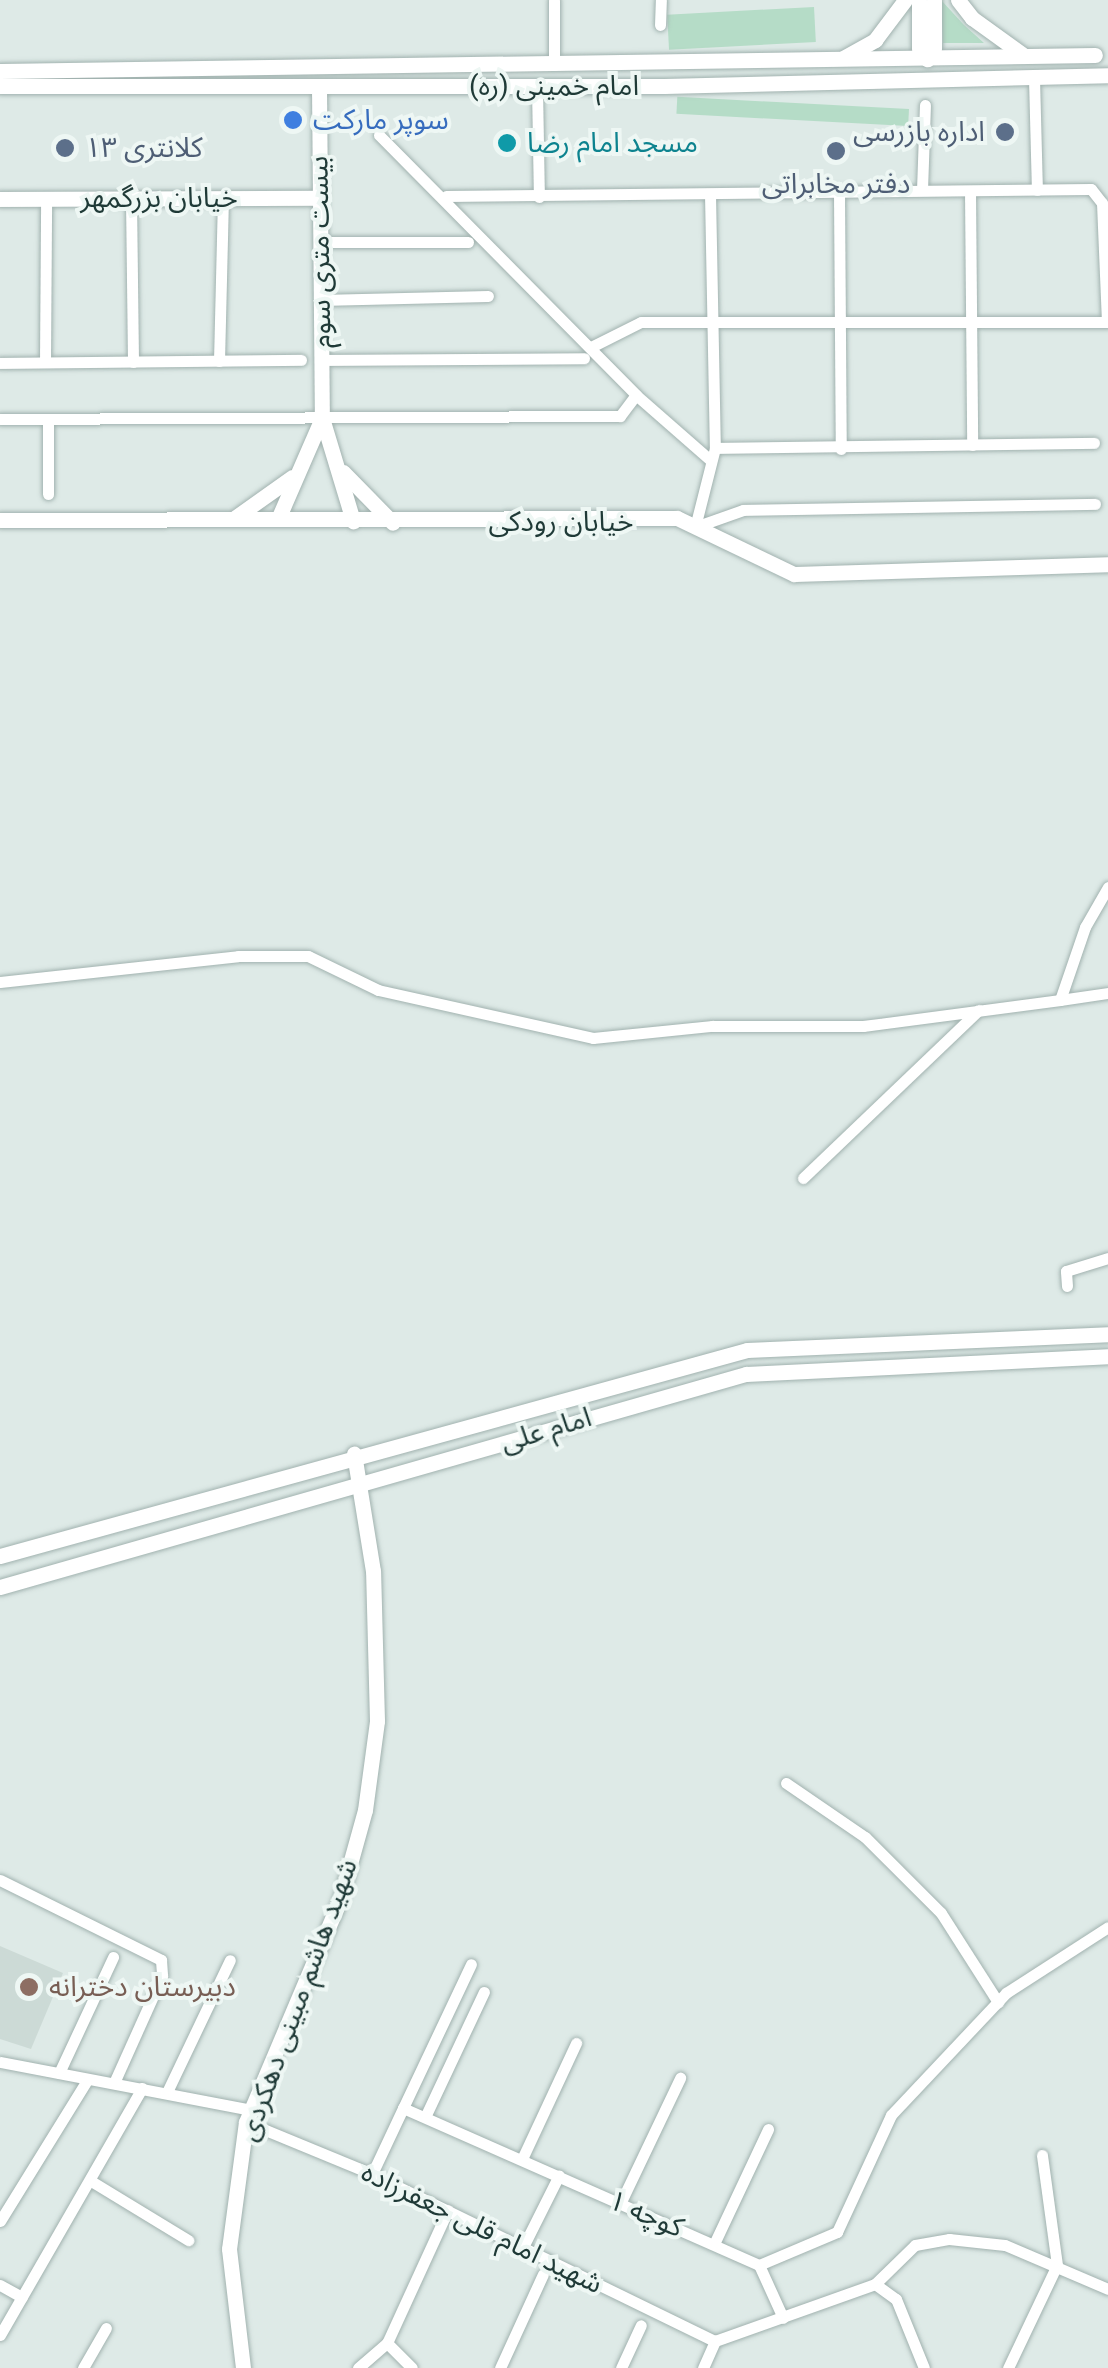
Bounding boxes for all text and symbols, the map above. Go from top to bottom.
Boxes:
street label: امام خمینی (ره) [469,69,639,103]
place label: سوپر مارکت [313,103,449,137]
marker: سوپر مارکت [282,109,304,131]
place label: اداره بازرسی [853,115,985,149]
marker: اداره بازرسی [994,121,1016,143]
place label: مسجد امام رضا [527,126,698,160]
place label: کلانتری ۱۳ [85,131,203,165]
marker: مسجد امام رضا [496,132,518,154]
marker: کلانتری ۱۳ [54,137,76,159]
marker: دفتر مخابراتی [825,140,847,162]
street label: بیست متری سوم [302,155,338,349]
place label: دفتر مخابراتی [762,167,910,201]
street label: خیابان بزرگمهر [80,181,238,215]
street label: خیابان رودکی [488,505,634,539]
street label: امام علی [497,1400,595,1460]
street label: شهید هاشم مبینی دهکردی [231,1854,365,2146]
place label: دبیرستان دخترانه [49,1970,236,2004]
marker: دبیرستان دخترانه [18,1976,40,1998]
street label: شهید امام قلی جعفرزاده [356,2155,608,2301]
street label: کوچه ۱ [604,2183,688,2245]

